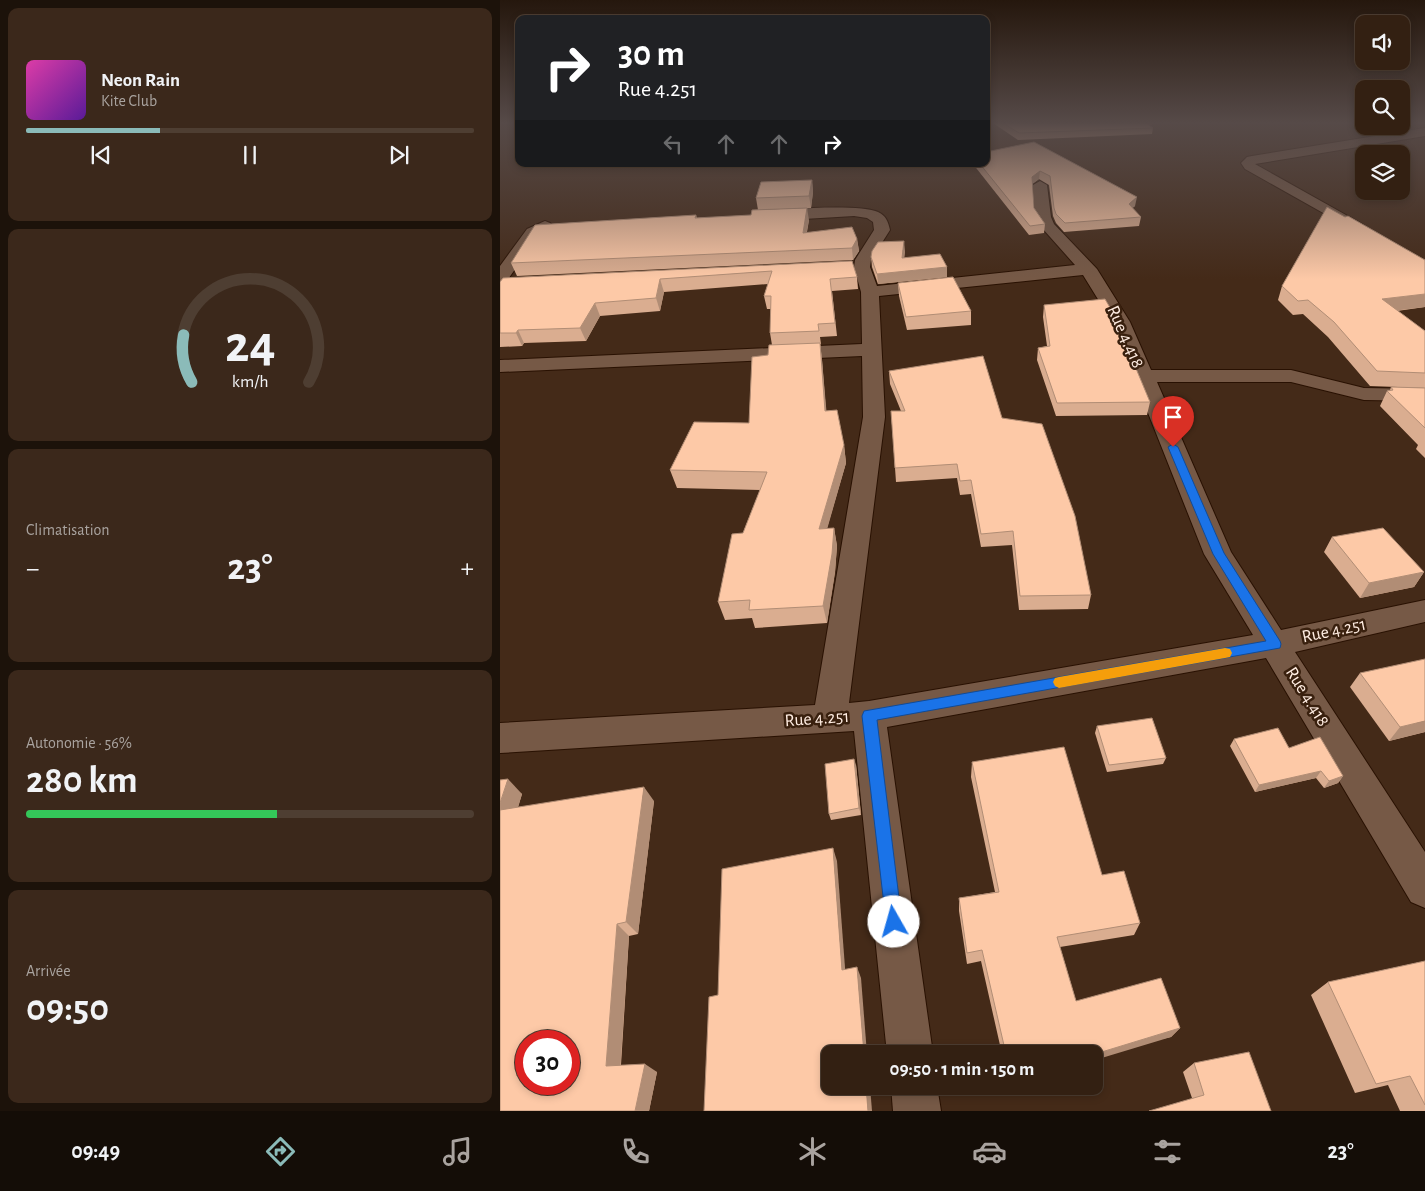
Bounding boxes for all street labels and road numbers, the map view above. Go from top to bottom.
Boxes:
street label: Rue 4.418 [1103,303,1147,371]
street label: Rue 4.251 [1300,615,1368,647]
street label: Rue 4.418 [1282,664,1332,730]
street label: Rue 4.251 [784,708,850,730]

